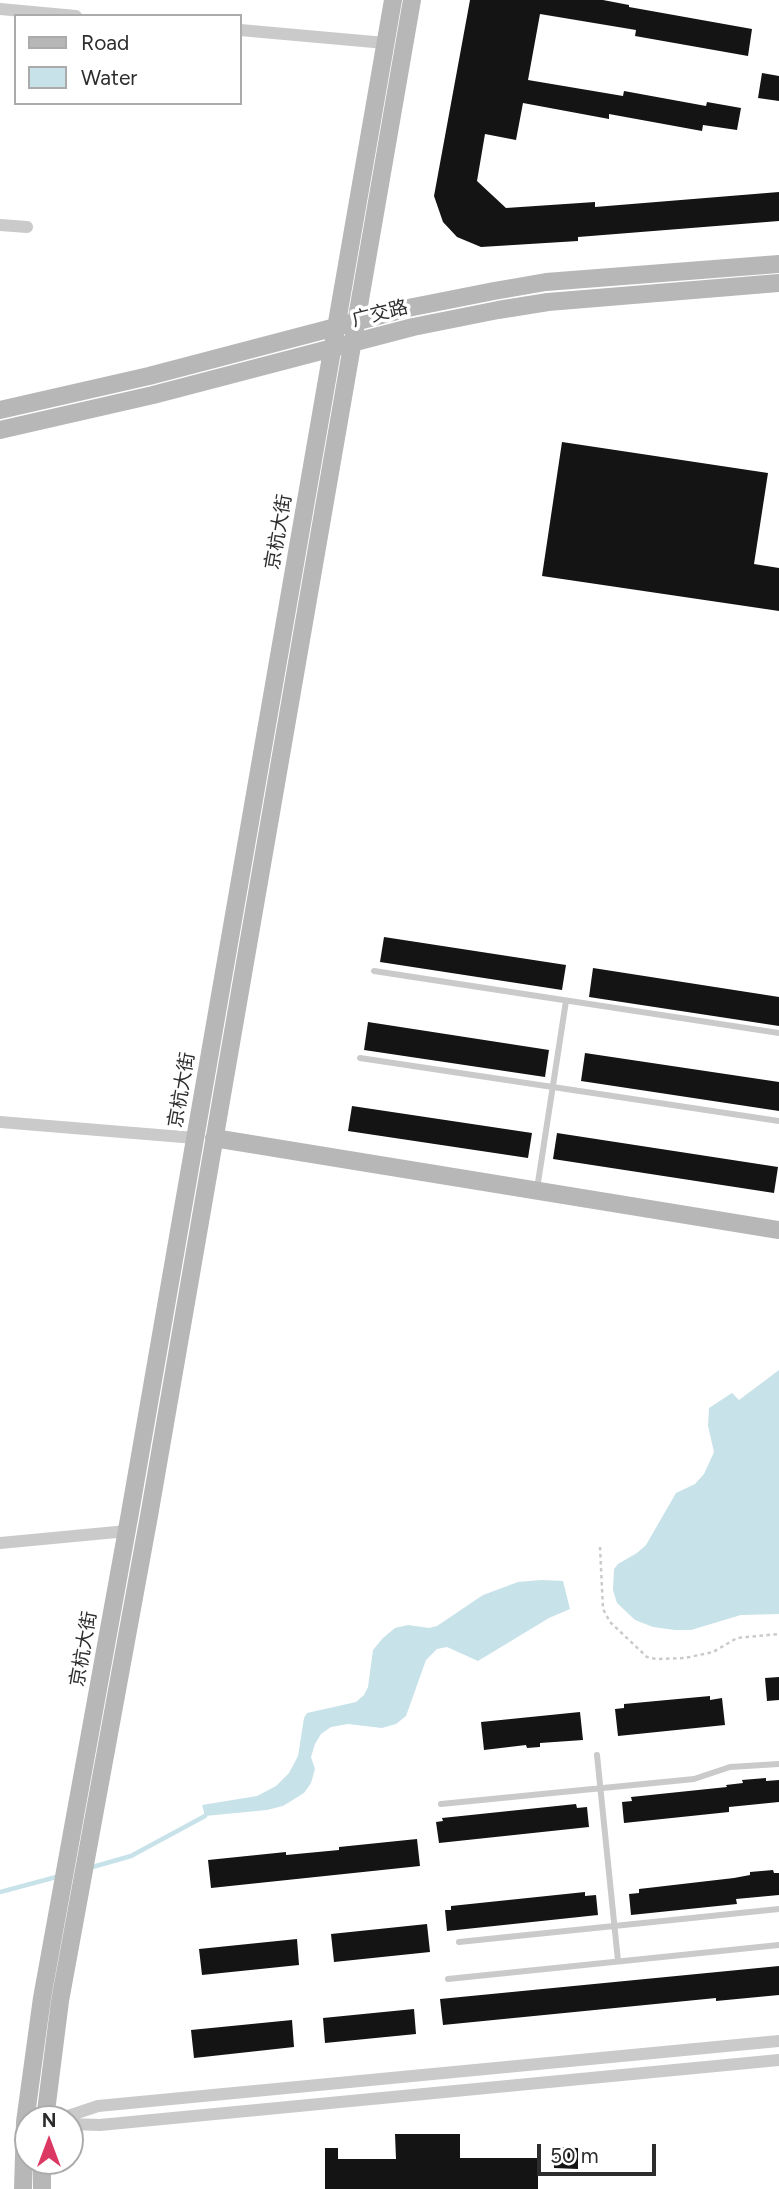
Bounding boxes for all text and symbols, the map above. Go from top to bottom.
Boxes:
legend [14,14,242,105]
text: Road [81,30,129,55]
text: Water [81,65,137,90]
street label: 广交路 [350,296,410,332]
street label: 京杭大街 [261,493,297,571]
street label: 京杭大街 [164,1051,200,1129]
street label: 京杭大街 [66,1610,102,1688]
north arrow [14,2105,84,2175]
text: N [42,2109,56,2132]
scale bar [541,2130,660,2174]
text: 50 m [550,2143,599,2168]

